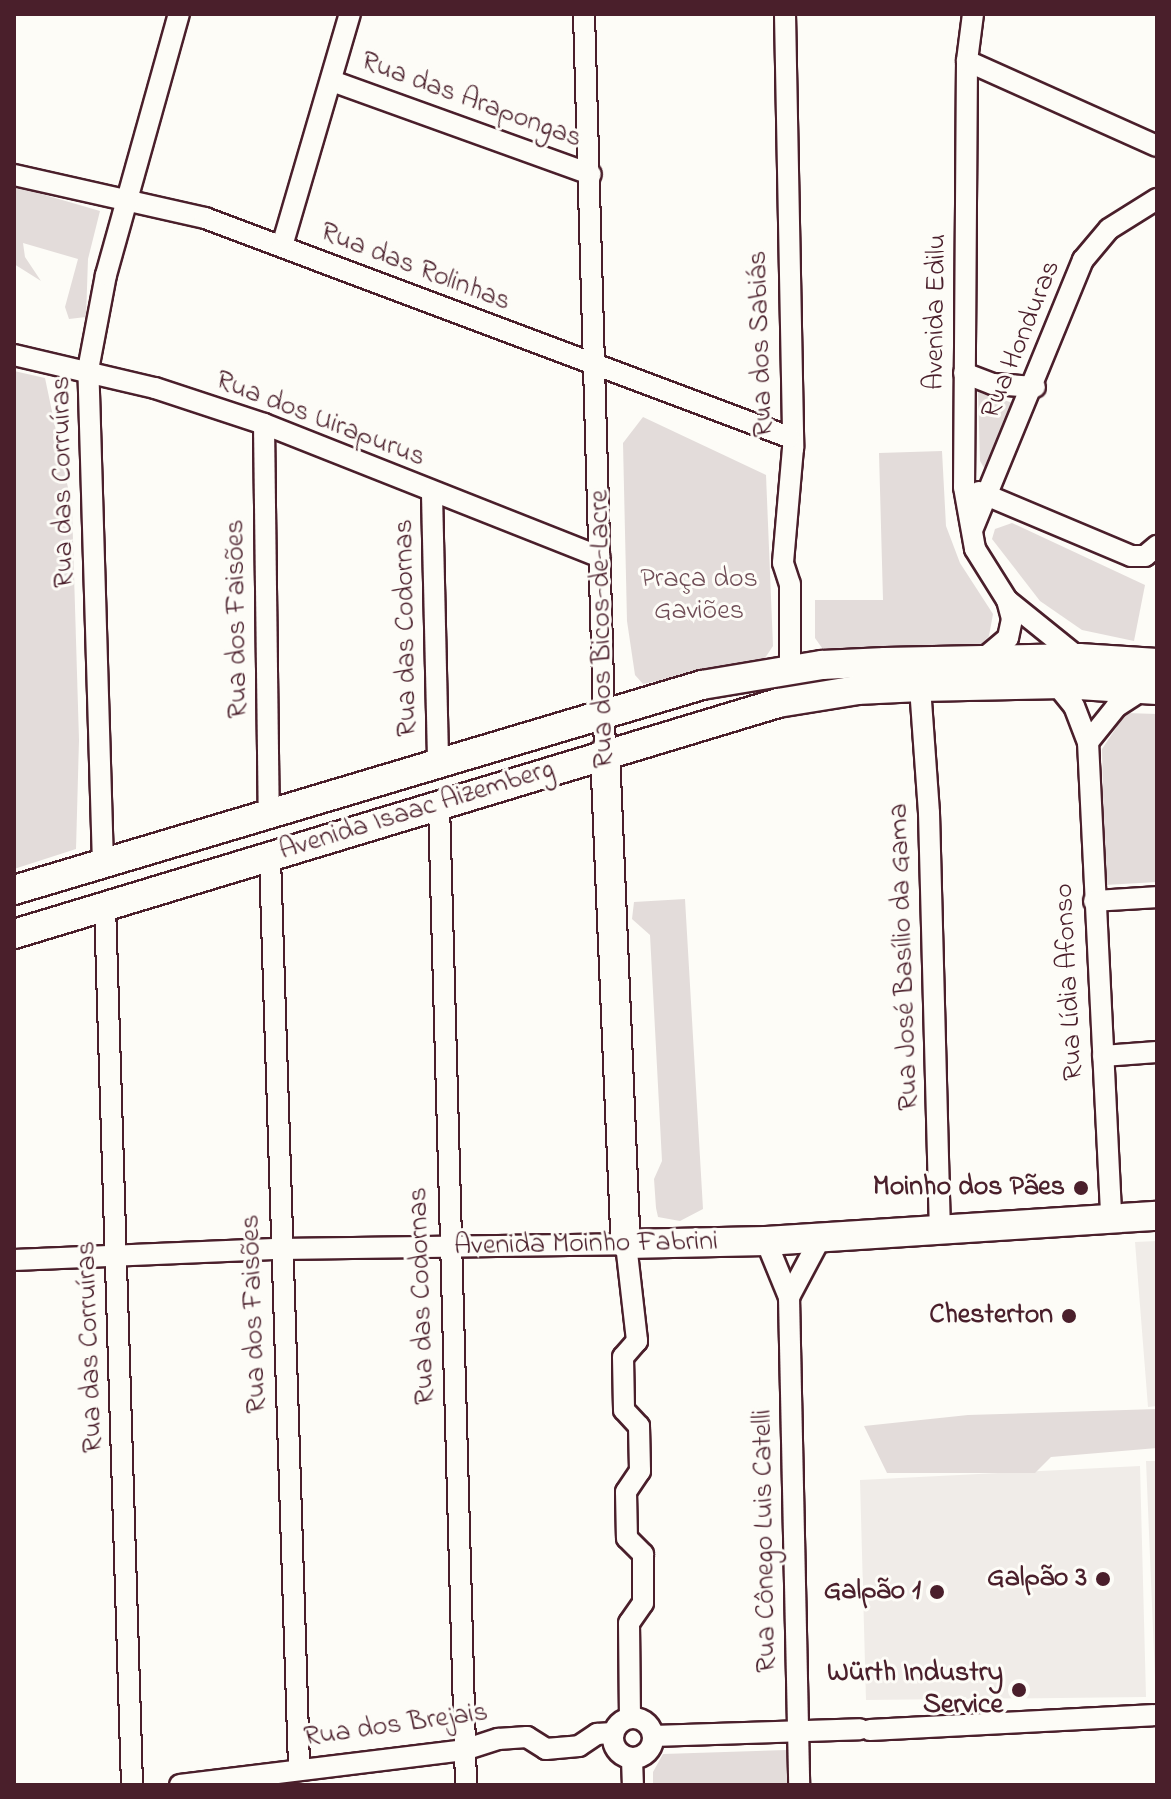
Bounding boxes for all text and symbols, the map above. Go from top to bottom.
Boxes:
street label: Rua das Arapongas [356,45,586,157]
street label: Rua das Rolinhas [315,216,515,320]
street label: Avenida Edilu [919,233,955,391]
street label: Rua dos Sabiás [742,250,782,438]
street label: Rua Honduras [975,256,1069,424]
street label: Rua dos Uirapurus [211,365,429,475]
street label: Rua das Corruíras [45,376,83,588]
street label: Rua dos Bicos-de-Lacre [584,489,622,769]
street label: Rua dos Faisões [219,519,257,719]
street label: Rua das Codornas [388,519,426,737]
park label: Praça dos Gaviões [640,563,758,629]
street label: Avenida Isaac Aizemberg [276,753,558,869]
street label: Rua José Basílio da Gama [883,803,927,1111]
street label: Rua Lídia Afonso [1048,882,1092,1082]
place label: Moinho dos Pães [873,1171,1065,1205]
marker: Moinho dos Pães [1072,1179,1090,1197]
street label: Rua das Codornas [402,1187,444,1405]
street label: Rua dos Faisões [235,1214,275,1414]
street label: Avenida Moinho Fabrini [454,1226,718,1264]
street label: Rua das Corruíras [71,1240,111,1454]
place label: Chesterton [929,1299,1053,1333]
marker: Chesterton [1060,1307,1078,1325]
street label: Rua Cônego Luis Catelli [747,1409,785,1673]
place label: Galpão 3 [987,1562,1087,1596]
marker: Galpão 3 [1094,1570,1112,1588]
place label: Galpão 1 [824,1575,921,1609]
marker: Galpão 1 [928,1583,946,1601]
place label: Würth Industry Service [827,1657,1003,1723]
marker: Würth Industry Service [1010,1681,1028,1699]
street label: Rua dos Brejais [302,1696,490,1756]

